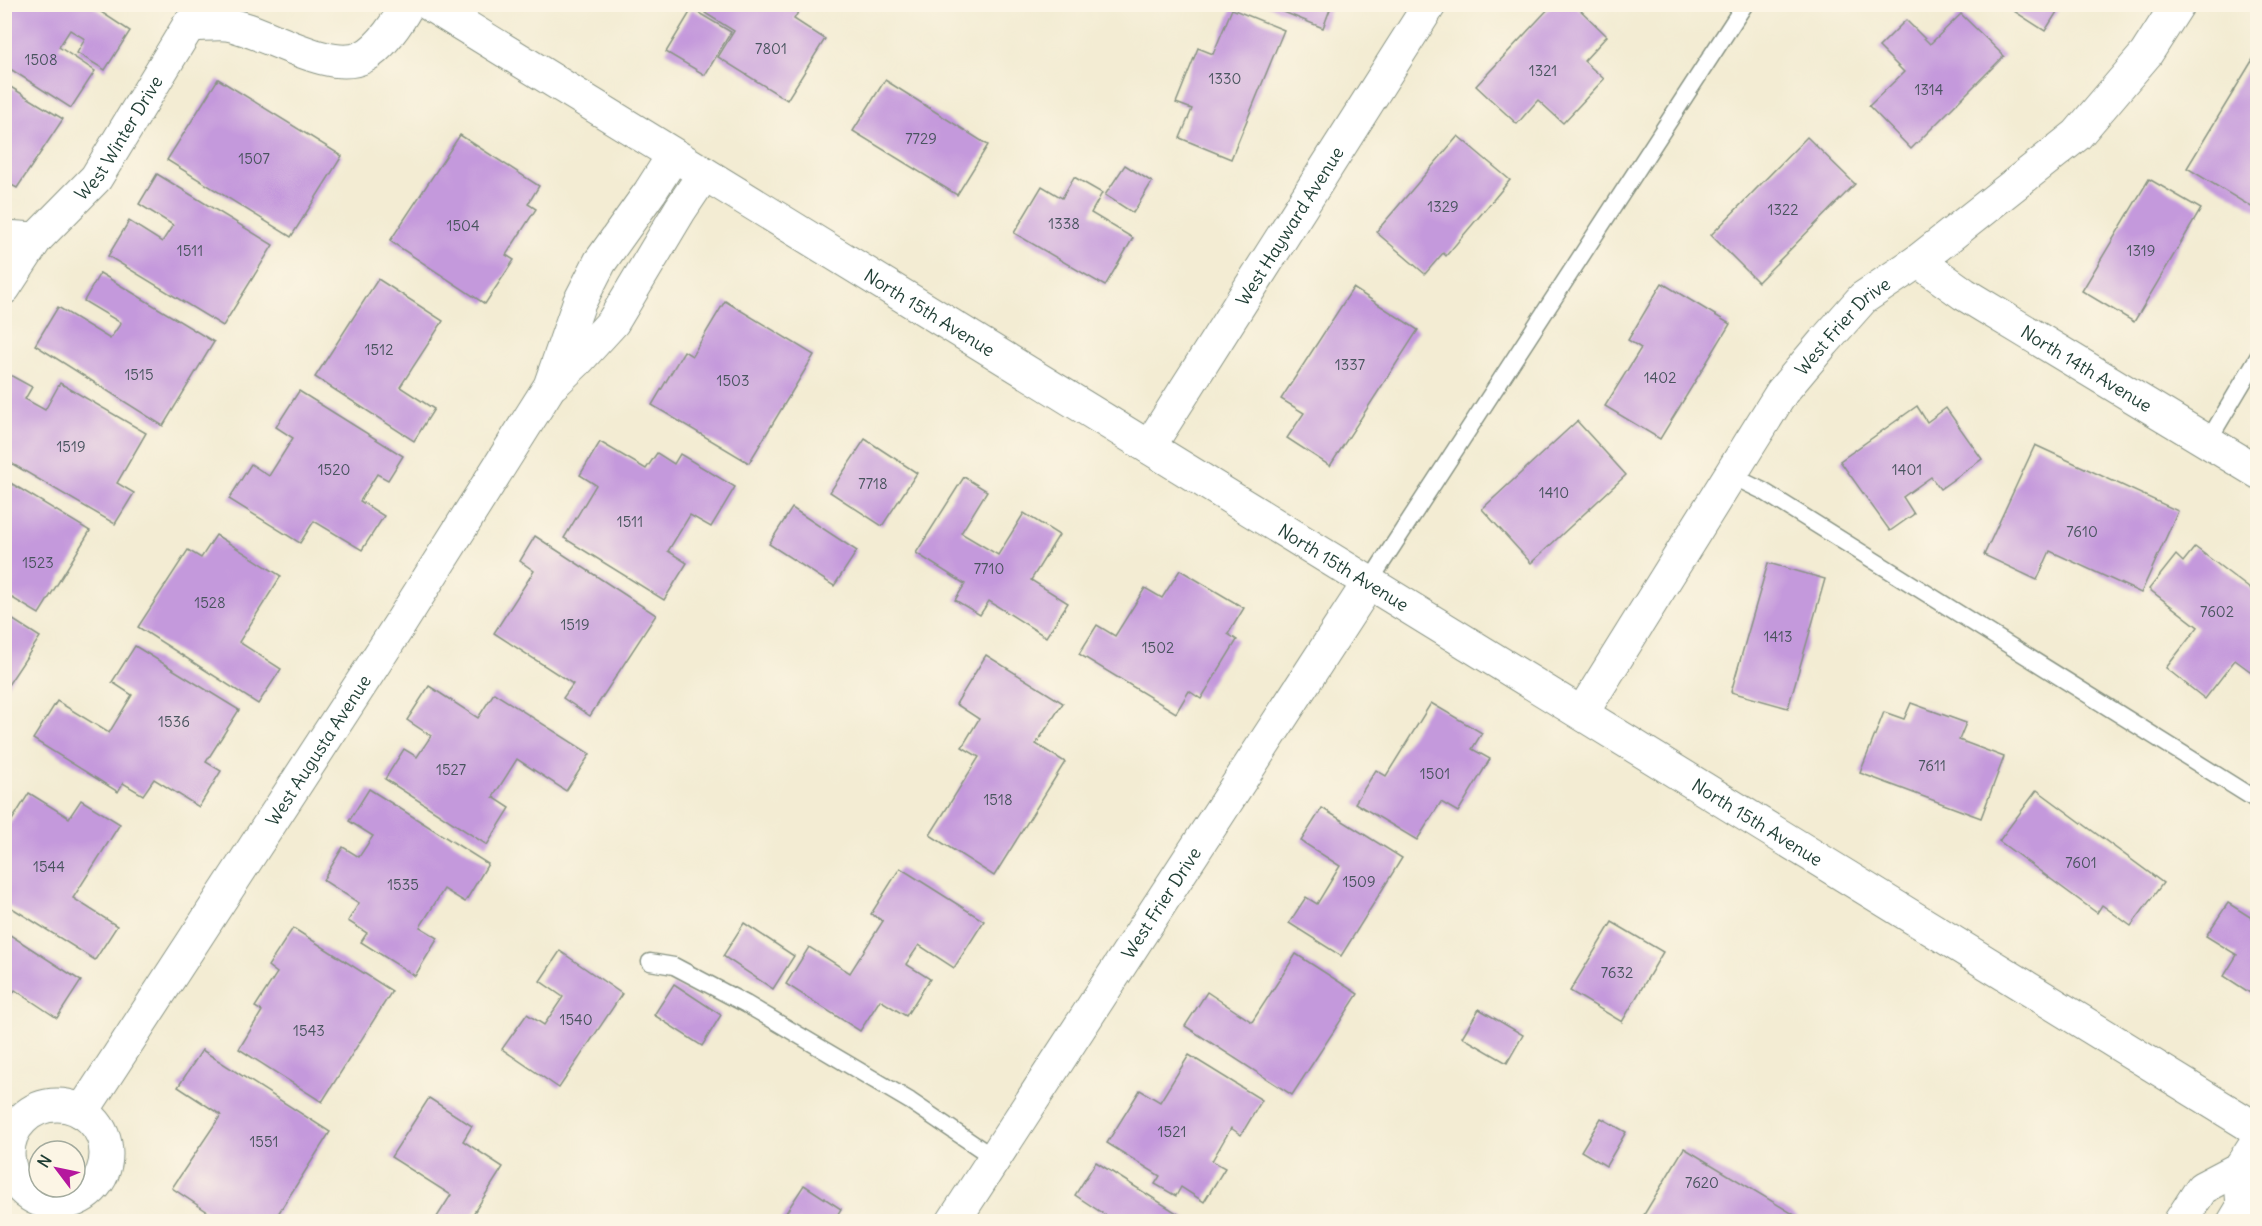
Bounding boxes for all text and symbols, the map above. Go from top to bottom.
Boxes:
house number: 7801 [755,39,787,58]
house number: 1508 [24,50,58,69]
house number: 1321 [1529,61,1557,80]
house number: 1330 [1209,69,1241,88]
street label: West Winter Drive [69,71,167,205]
house number: 1314 [1915,80,1944,99]
house number: 7729 [905,129,937,148]
street label: West Hayward Avenue [1230,142,1348,310]
house number: 1507 [238,149,270,168]
house number: 1329 [1427,197,1459,216]
house number: 1322 [1768,200,1798,219]
house number: 1338 [1048,214,1080,233]
house number: 1504 [446,216,480,235]
house number: 1511 [177,241,203,260]
house number: 1319 [2127,241,2155,260]
street label: North 15th Avenue [860,263,999,361]
street label: West Frier Drive [1790,272,1894,380]
street label: North 14th Avenue [2017,320,2156,417]
house number: 1512 [365,340,393,359]
house number: 1337 [1335,355,1365,374]
house number: 1515 [124,365,154,384]
house number: 1402 [1644,368,1676,387]
house number: 1503 [717,371,749,390]
house number: 1519 [56,437,86,456]
house number: 1520 [318,460,350,479]
house number: 1401 [1892,460,1922,479]
house number: 7718 [858,474,888,493]
house number: 1410 [1539,483,1569,502]
house number: 1511 [617,512,643,531]
street label: North 15th Avenue [1274,518,1413,616]
house number: 7610 [2066,522,2098,541]
house number: 1523 [22,553,54,572]
house number: 7710 [974,559,1004,578]
house number: 1528 [194,593,226,612]
house number: 7602 [2200,602,2234,621]
house number: 1519 [560,615,590,634]
house number: 1413 [1764,627,1792,646]
house number: 1502 [1142,638,1174,657]
street label: West Augusta Avenue [260,670,375,830]
house number: 1536 [158,712,190,731]
house number: 7611 [1918,756,1946,775]
house number: 1527 [436,760,466,779]
house number: 1501 [1420,764,1450,783]
street label: North 15th Avenue [1688,773,1827,871]
house number: 1518 [983,790,1013,809]
street label: West Frier Drive [1116,842,1206,963]
house number: 7601 [2065,853,2097,872]
house number: 1544 [33,857,65,876]
house number: 1509 [1342,872,1376,891]
house number: 1535 [387,875,419,894]
house number: 7632 [1601,963,1633,982]
house number: 1540 [559,1010,593,1029]
house number: 1543 [293,1021,325,1040]
house number: 1521 [1158,1122,1186,1141]
house number: 1551 [249,1132,279,1151]
north arrow [27,1139,87,1199]
text: N [33,1151,56,1171]
house number: 7620 [1685,1173,1719,1192]

